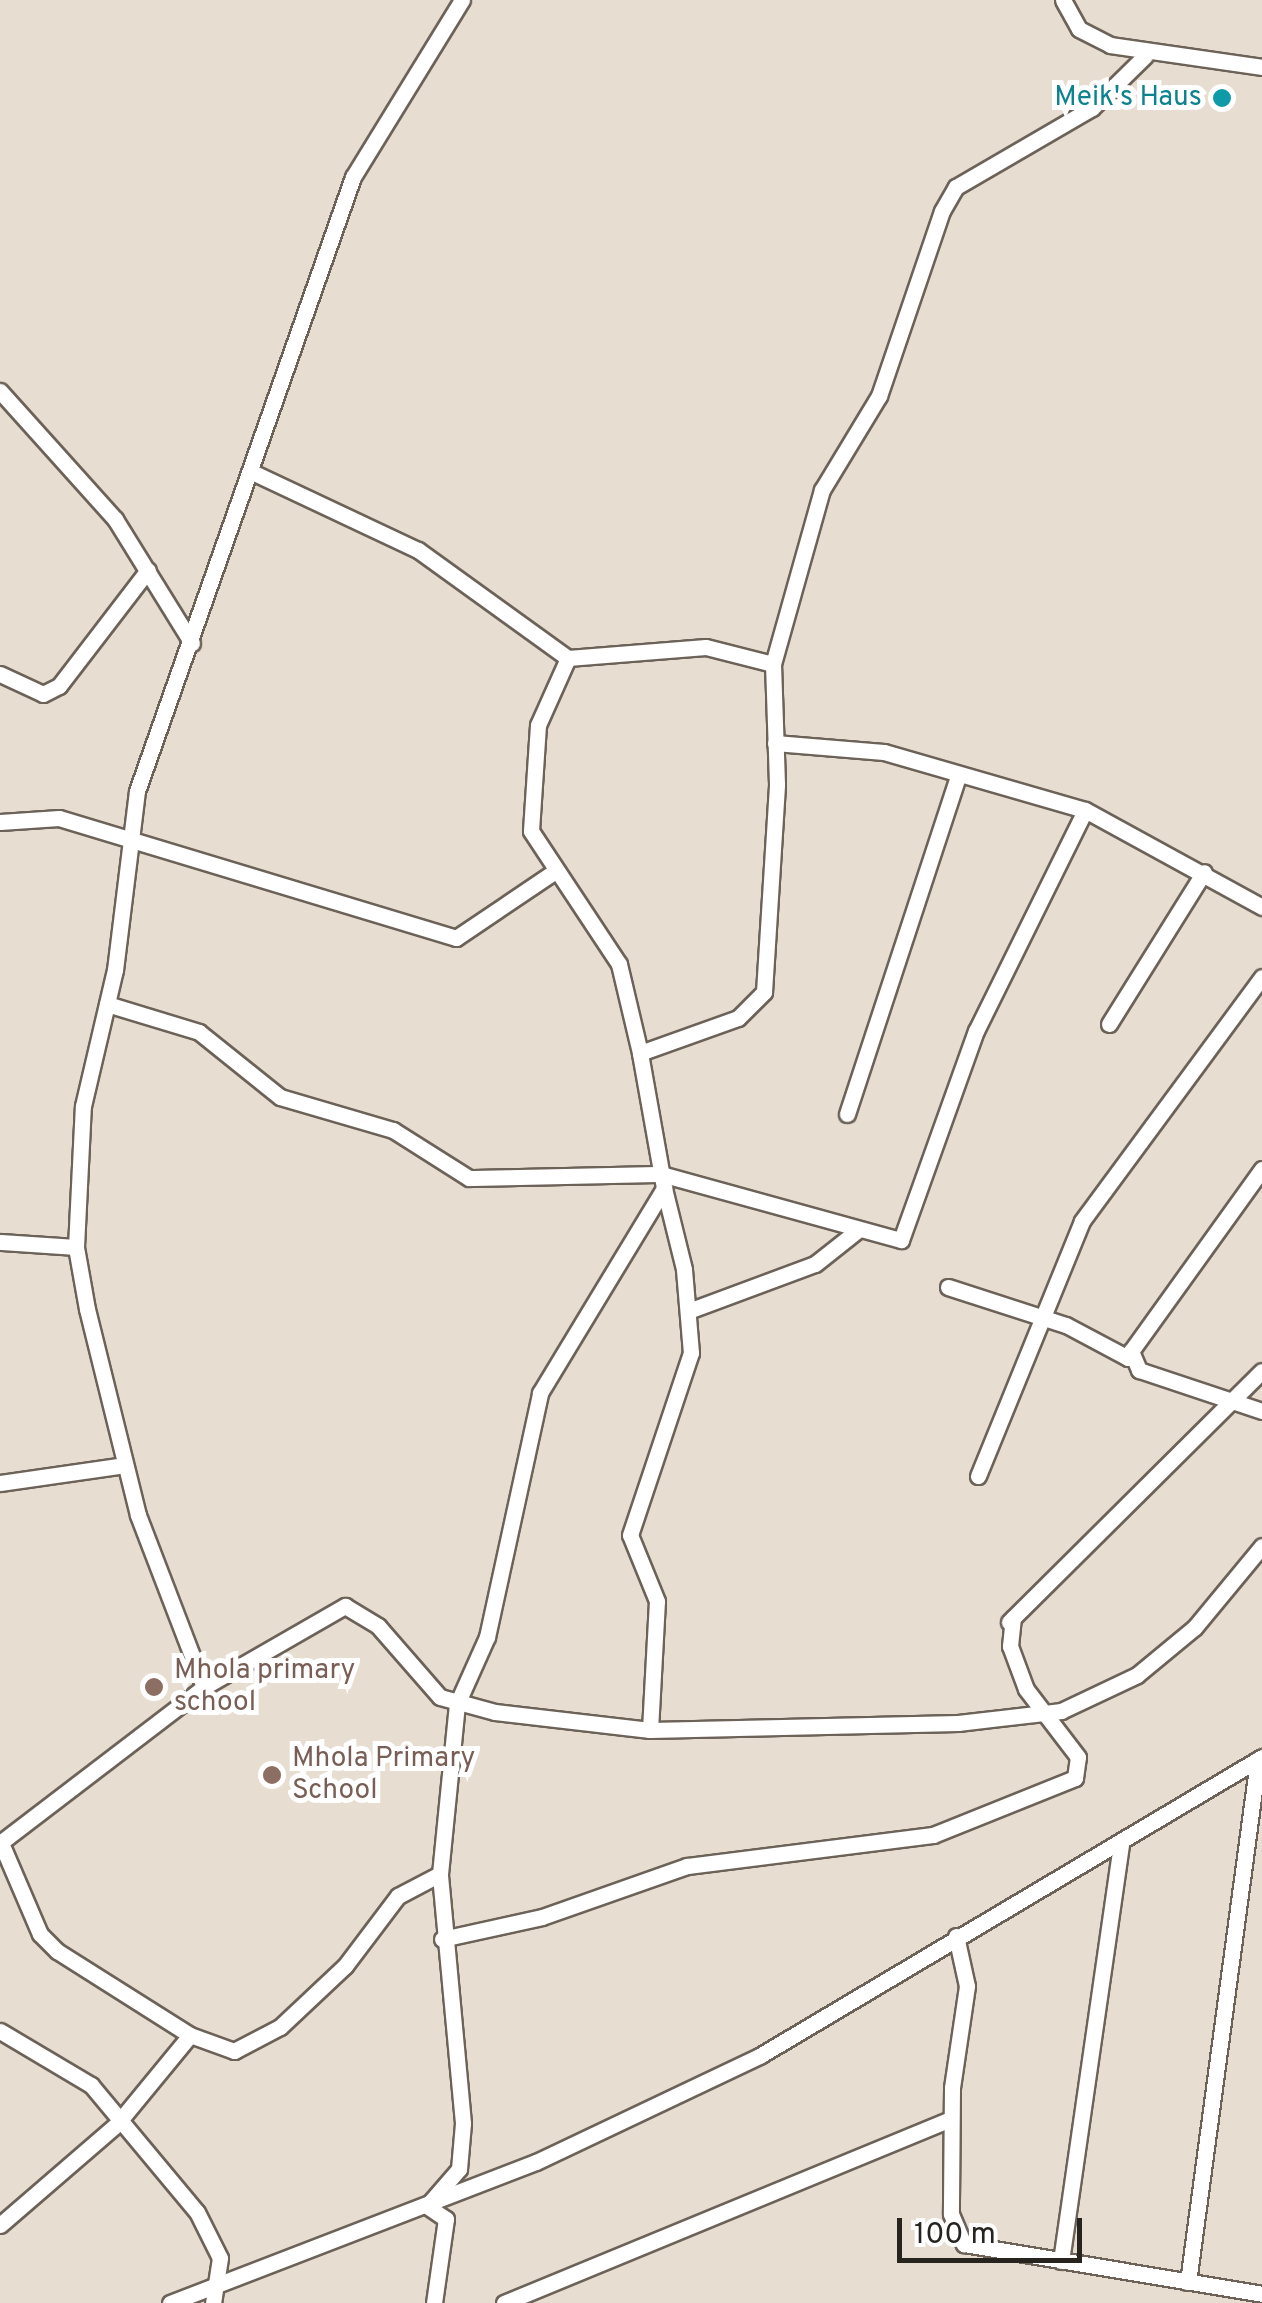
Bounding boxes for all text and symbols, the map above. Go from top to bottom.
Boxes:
place label: Meik's Haus [1054,81,1202,115]
marker: Meik's Haus [1211,87,1233,109]
place label: Mhola primary school [174,1654,355,1720]
marker: Mhola primary school [143,1676,165,1698]
place label: Mhola Primary School [292,1742,475,1808]
marker: Mhola Primary School [261,1764,283,1786]
scale bar [902,2198,1087,2260]
text: 100 m [914,2217,996,2254]

